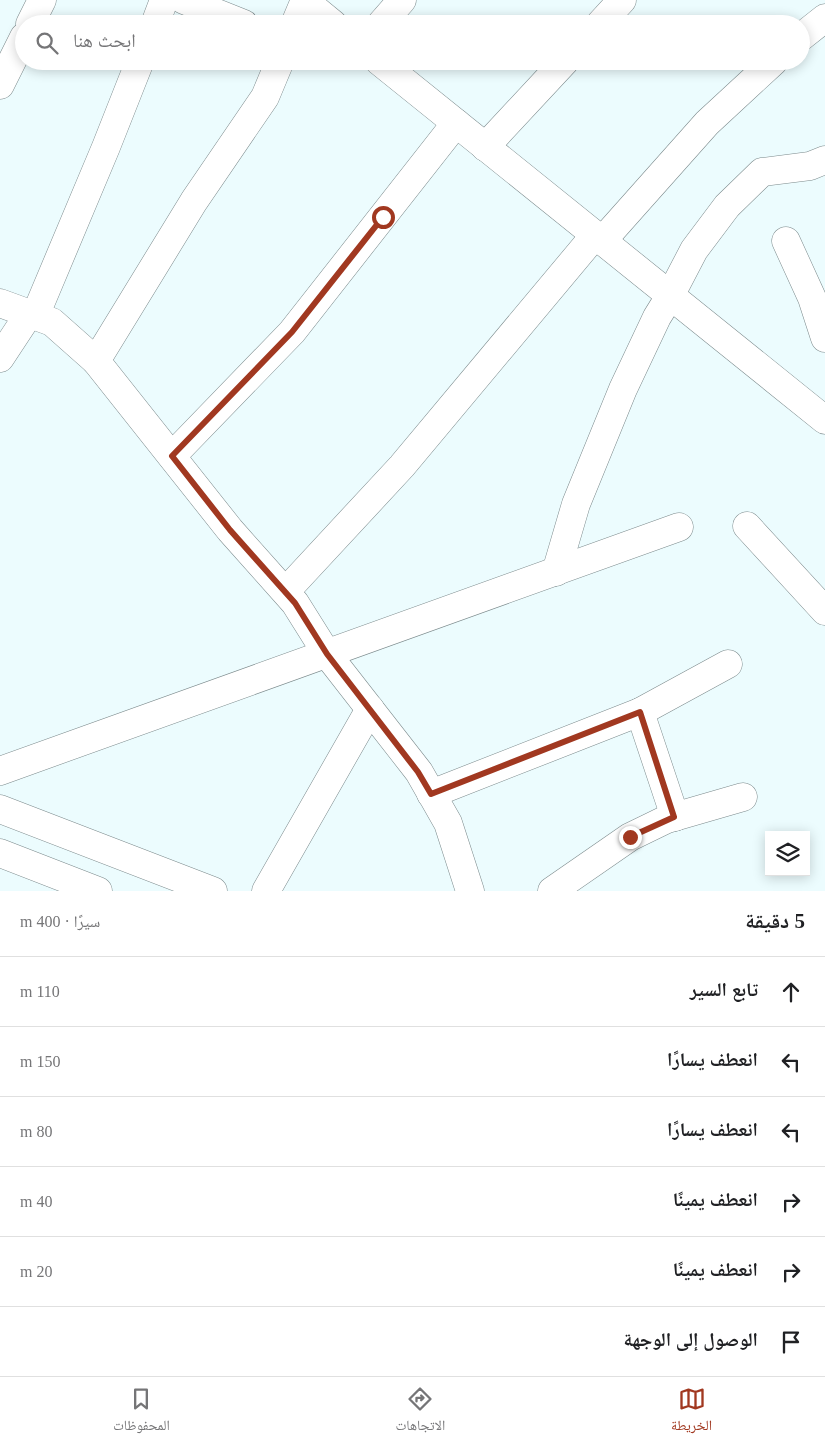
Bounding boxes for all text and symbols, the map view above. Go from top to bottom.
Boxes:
search box [15,15,810,70]
icon: search [33,29,61,57]
text: ابحث هنا [73,30,136,51]
route start [372,206,395,229]
route end [619,826,642,849]
map controls [765,831,810,876]
button: layers [765,831,810,876]
text: 5 دقيقة [745,909,805,933]
text: سيرًا · 400 m [20,913,100,930]
icon: ahead [777,978,805,1006]
text: تابع السير [690,979,758,1000]
text: 110 m [20,983,60,1000]
icon: left [777,1048,805,1076]
text: انعطف يسارًا [667,1049,758,1070]
text: 150 m [20,1053,60,1070]
icon: left [777,1118,805,1146]
text: انعطف يسارًا [667,1119,758,1140]
text: 80 m [20,1123,52,1140]
icon: right [777,1188,805,1216]
text: انعطف يمينًا [673,1189,758,1210]
text: 40 m [20,1193,52,1210]
icon: right [777,1258,805,1286]
text: انعطف يمينًا [673,1259,758,1280]
text: 20 m [20,1263,52,1280]
icon: arrive [777,1328,805,1356]
text: الوصول إلى الوجهة [624,1329,758,1350]
tab: المحفوظات [113,1385,170,1439]
tab: الاتجاهات [396,1385,445,1439]
tab: الخريطة [671,1385,712,1439]

